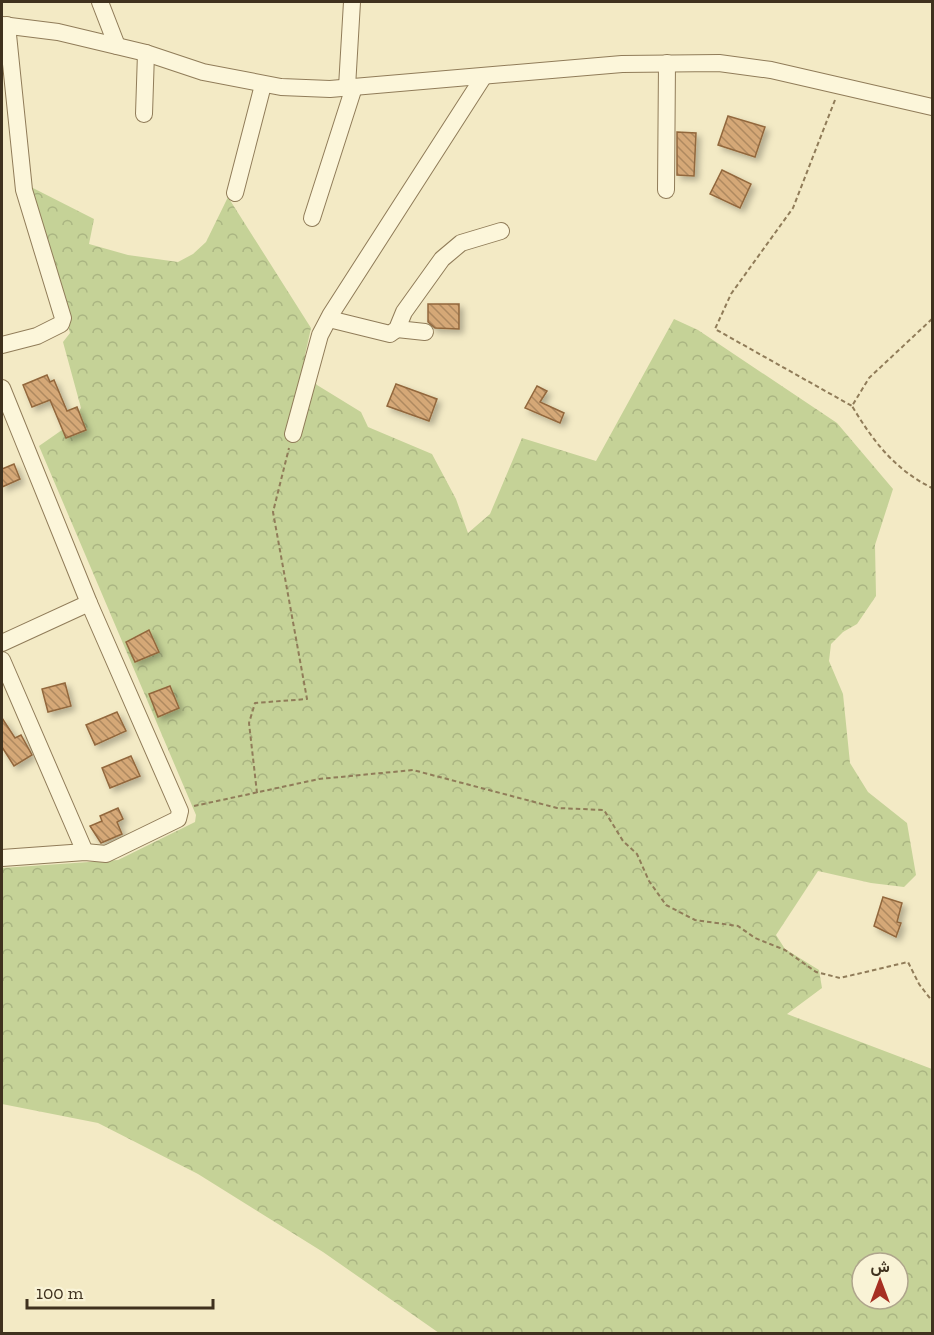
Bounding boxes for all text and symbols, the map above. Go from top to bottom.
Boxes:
north arrow [850,1251,910,1311]
text: ش [870,1257,890,1276]
scale bar [27,1272,213,1310]
text: 100 m [36,1282,84,1304]

